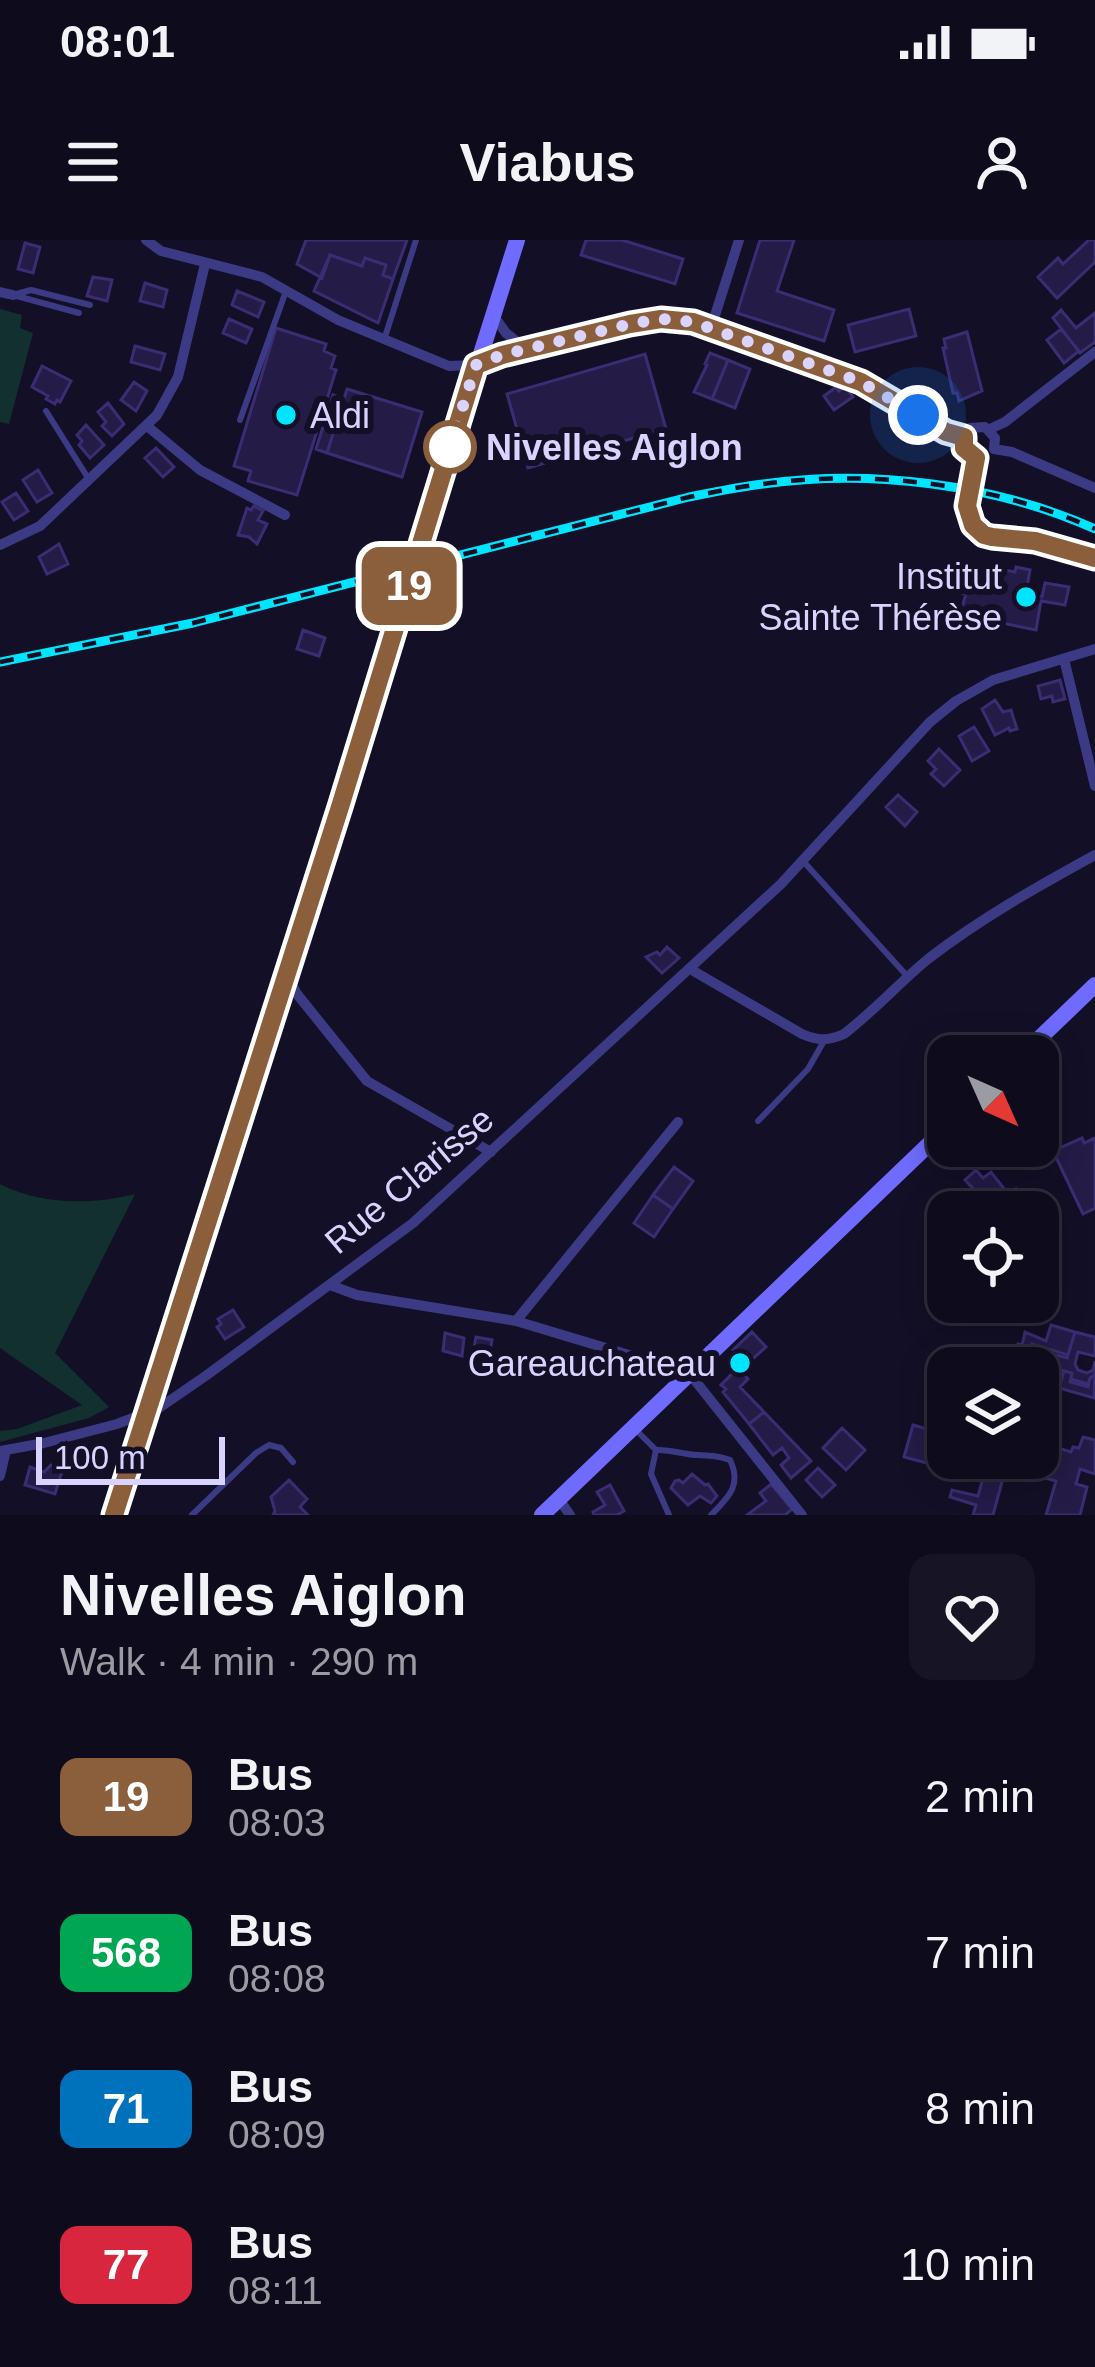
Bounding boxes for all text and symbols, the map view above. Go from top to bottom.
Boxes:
text: 08:01 [60,16,175,67]
icon: menu [60,129,126,195]
icon: person [969,129,1035,195]
text: Viabus [459,132,636,192]
your location [888,385,948,445]
place label: Aldi [310,395,370,436]
marker: Aldi [273,402,299,428]
marker: Nivelles Aiglon [425,422,475,472]
place label: Nivelles Aiglon [486,427,743,468]
line badge: 19 [355,547,463,625]
place label: Institut Sainte Thérèse [759,556,1002,638]
text: 19 [386,562,432,609]
marker: Institut Sainte Thérèse [1013,584,1039,610]
north arrow [927,1035,1059,1167]
map controls [927,1035,1059,1479]
street label: Rue Clarisse [317,1098,501,1262]
button: locate [927,1191,1059,1323]
place label: Gareauchateau [468,1343,716,1384]
button: layers [927,1347,1059,1479]
marker: Gareauchateau [727,1350,753,1376]
scale bar [36,1431,225,1484]
text: 100 m [54,1439,146,1476]
button: heart [909,1554,1035,1680]
text: Nivelles Aiglon [60,1563,467,1627]
text: Walk · 4 min · 290 m [60,1640,418,1683]
text: Bus [228,1749,313,1800]
text: 2 min [925,1771,1035,1822]
text: 19 [103,1773,149,1820]
text: 08:03 [228,1801,326,1844]
text: Bus [228,1905,313,1956]
text: 7 min [925,1927,1035,1978]
text: 568 [91,1929,161,1976]
text: 08:08 [228,1957,326,2000]
text: Bus [228,2061,313,2112]
text: 8 min [925,2083,1035,2134]
text: 71 [103,2085,149,2132]
text: 08:09 [228,2113,326,2156]
text: Bus [228,2217,313,2268]
text: 10 min [900,2239,1035,2290]
text: 77 [103,2241,149,2288]
text: 08:11 [228,2269,323,2312]

